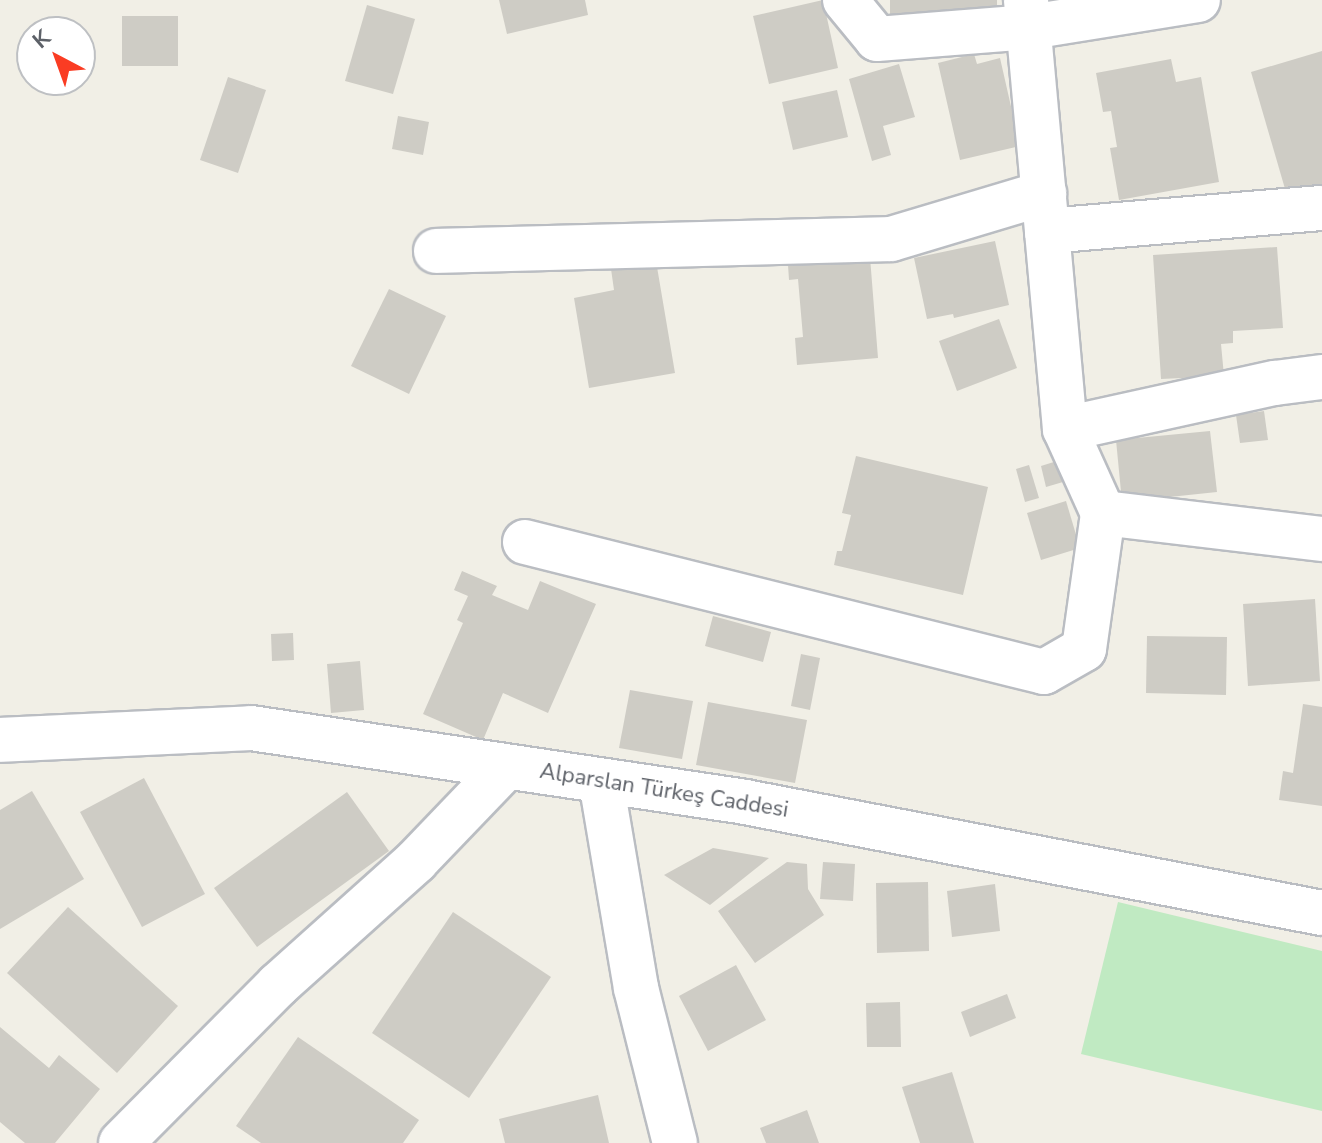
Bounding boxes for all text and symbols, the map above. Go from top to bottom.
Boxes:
north arrow [16,16,96,96]
text: K [26,23,57,56]
street label: Alparslan Türkeş Caddesi [538,758,790,824]

